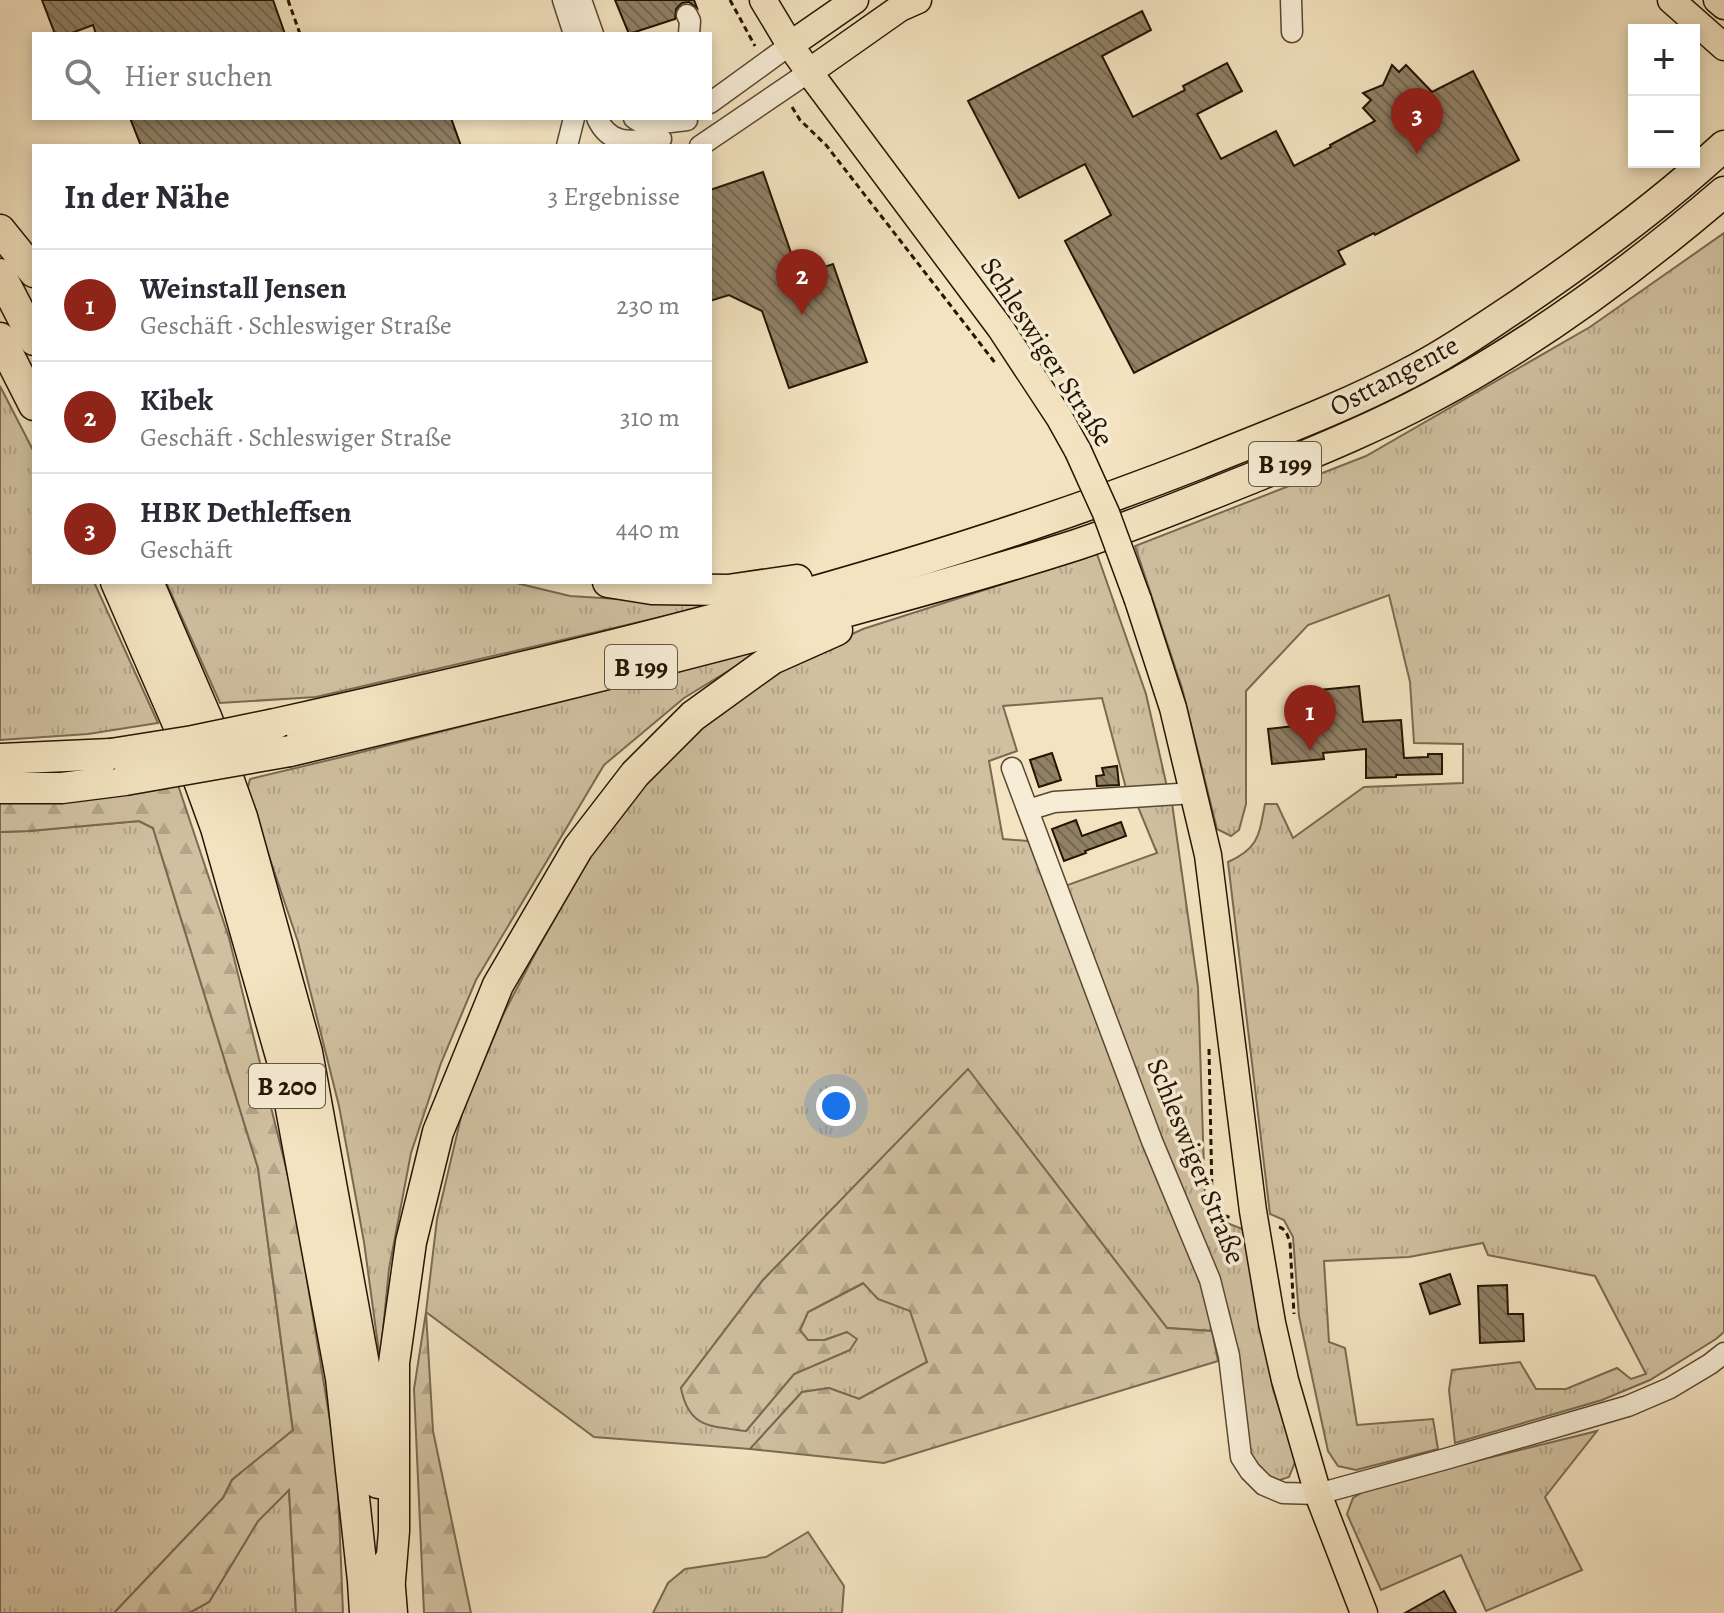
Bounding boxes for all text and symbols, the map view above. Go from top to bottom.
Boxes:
map controls [1628,24,1700,168]
button: + [1628,24,1700,96]
search box [32,32,712,120]
icon: search [60,54,104,98]
text: Hier suchen [124,56,273,96]
pin: 3 [1391,88,1443,154]
button: − [1628,96,1700,168]
text: In der Nähe [64,173,230,220]
text: 3 Ergebnisse [547,179,680,214]
pin: 2 [776,249,828,315]
street label: Schleswiger Straße [971,250,1123,454]
text: Weinstall Jensen [140,268,347,308]
text: 1 [85,288,95,323]
text: 230 m [616,288,680,323]
text: Geschäft · Schleswiger Straße [140,308,452,343]
street label: Osttangente [1323,326,1465,426]
text: Kibek [140,380,213,420]
text: 2 [84,400,96,435]
text: 310 m [620,400,680,435]
text: Geschäft · Schleswiger Straße [140,420,452,455]
road number: B 199 [1249,442,1321,486]
text: HBK Dethleffsen [140,492,352,532]
text: 3 [84,512,96,547]
text: 440 m [616,512,680,547]
text: Geschäft [140,532,233,567]
road number: B 199 [605,645,677,689]
pin: 1 [1284,685,1336,751]
street label: Schleswiger Straße [1137,1052,1255,1270]
road number: B 200 [249,1064,325,1108]
your location [816,1086,856,1126]

